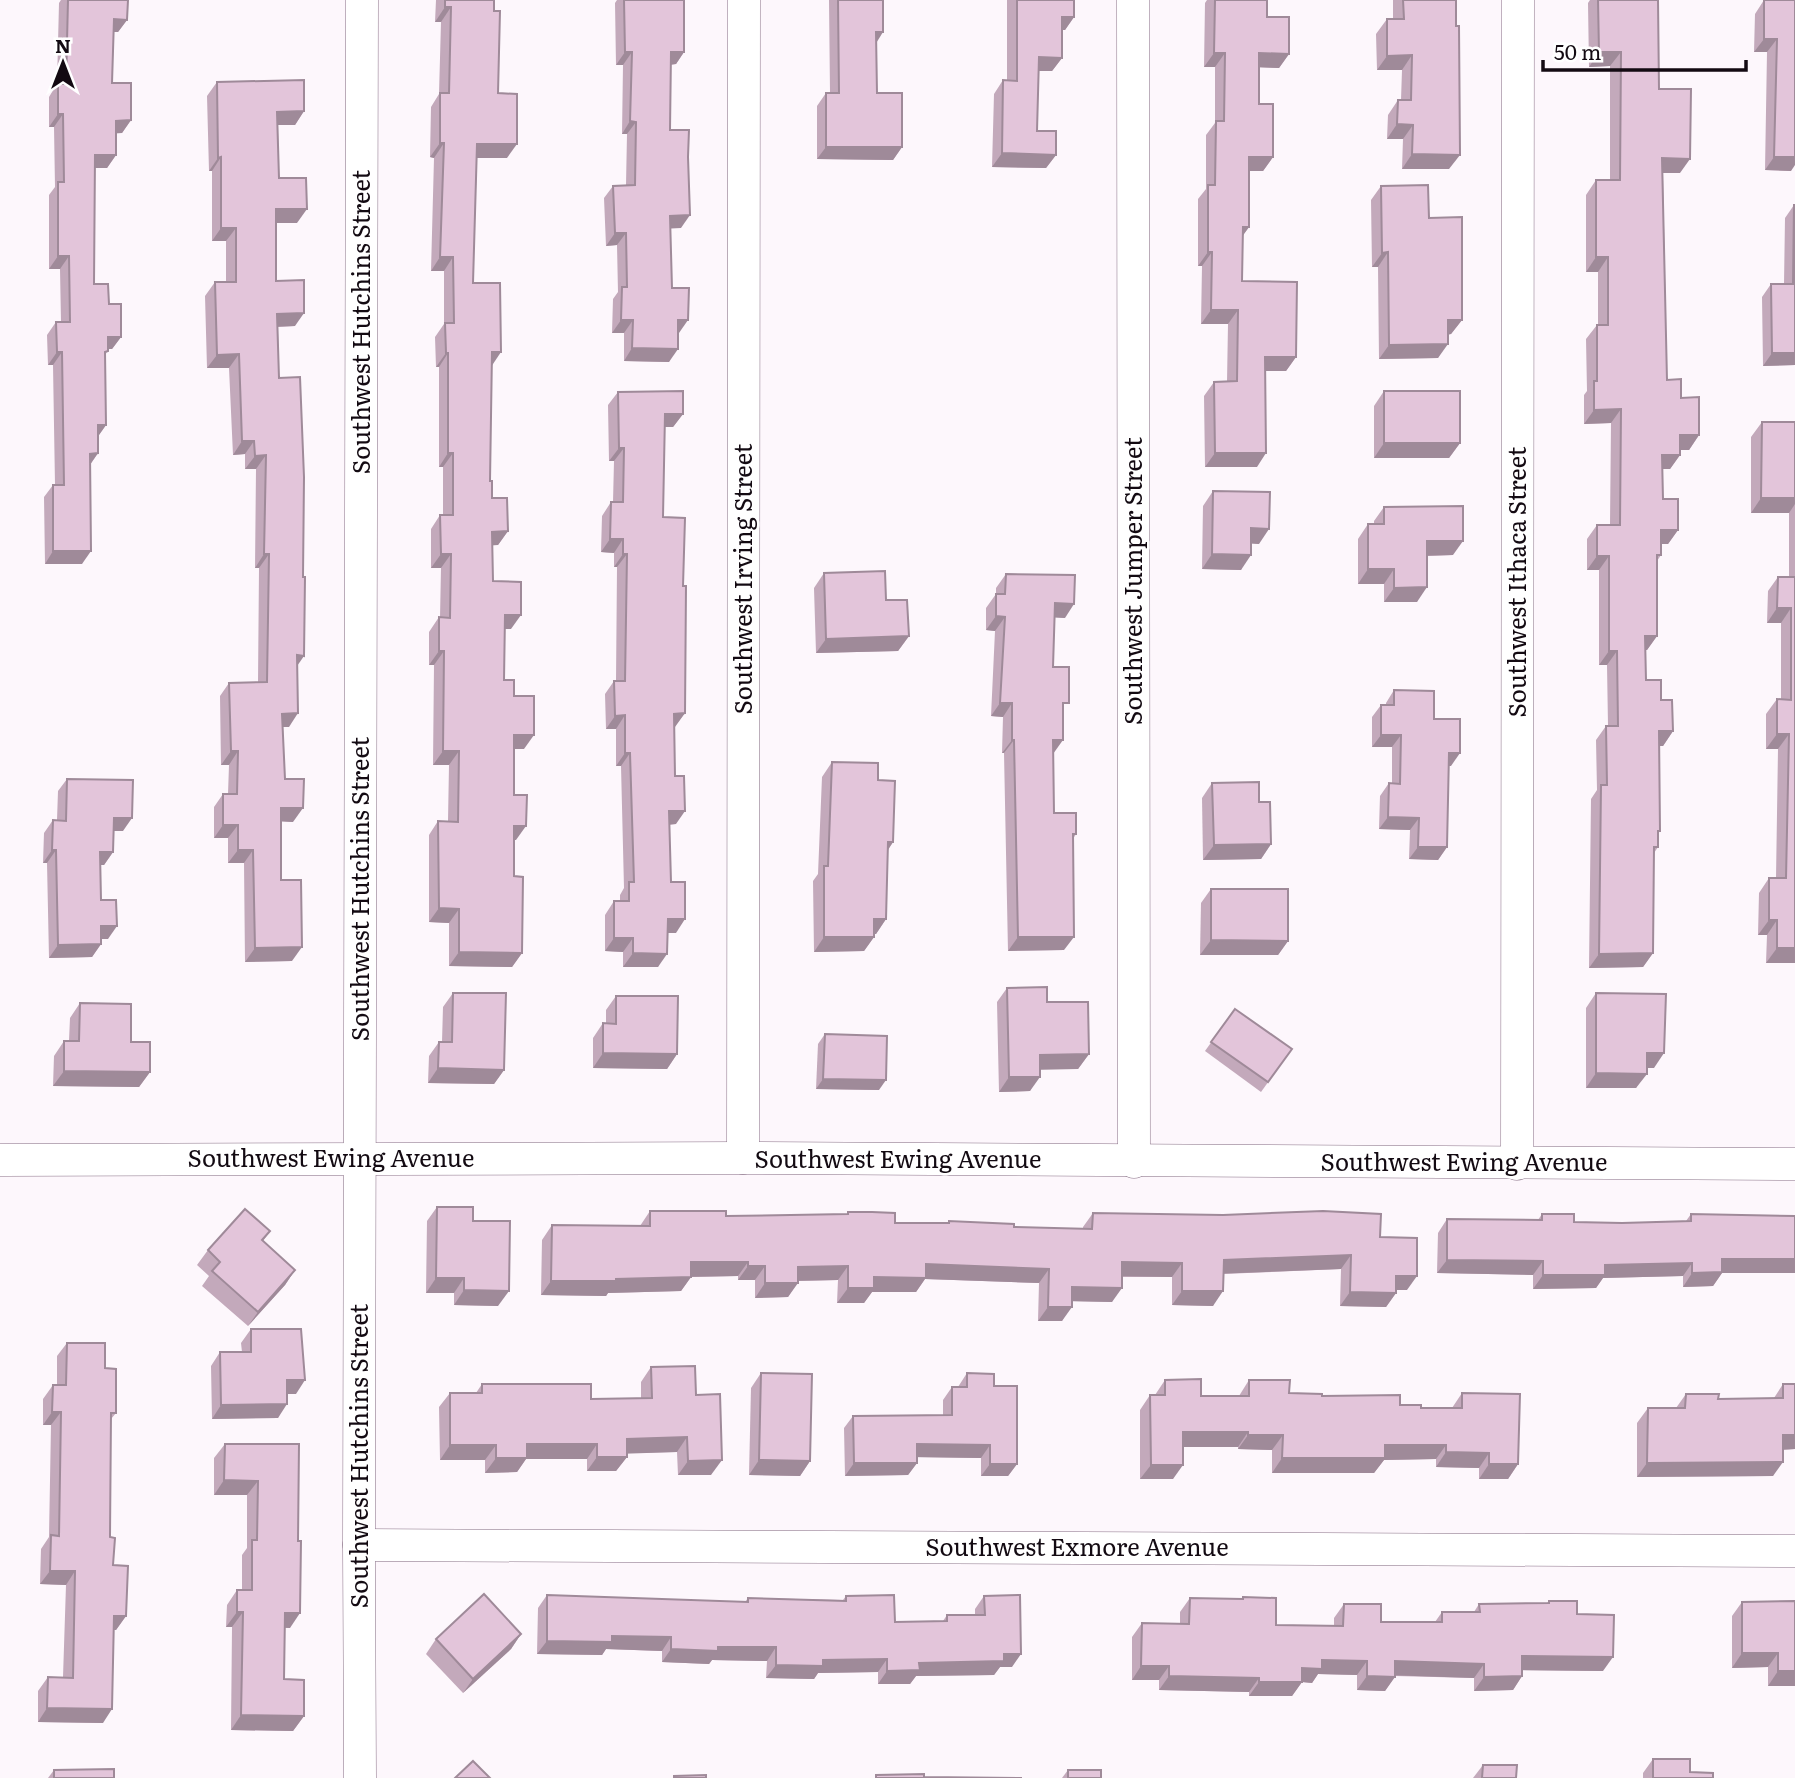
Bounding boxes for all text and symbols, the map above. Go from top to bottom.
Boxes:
north arrow [28,28,98,98]
scale bar [1543,28,1746,72]
text: N [55,31,71,59]
text: 50 m [1554,35,1601,66]
street label: Southwest Hutchins Street [342,170,377,474]
street label: Southwest Jumper Street [1114,437,1149,725]
street label: Southwest Irving Street [724,443,759,715]
street label: Southwest Ithaca Street [1498,446,1533,718]
street label: Southwest Hutchins Street [341,737,376,1041]
street label: Southwest Ewing Avenue [188,1139,474,1174]
street label: Southwest Ewing Avenue [755,1140,1041,1175]
street label: Southwest Ewing Avenue [1321,1143,1607,1178]
street label: Southwest Hutchins Street [340,1304,375,1608]
street label: Southwest Exmore Avenue [925,1528,1229,1563]

